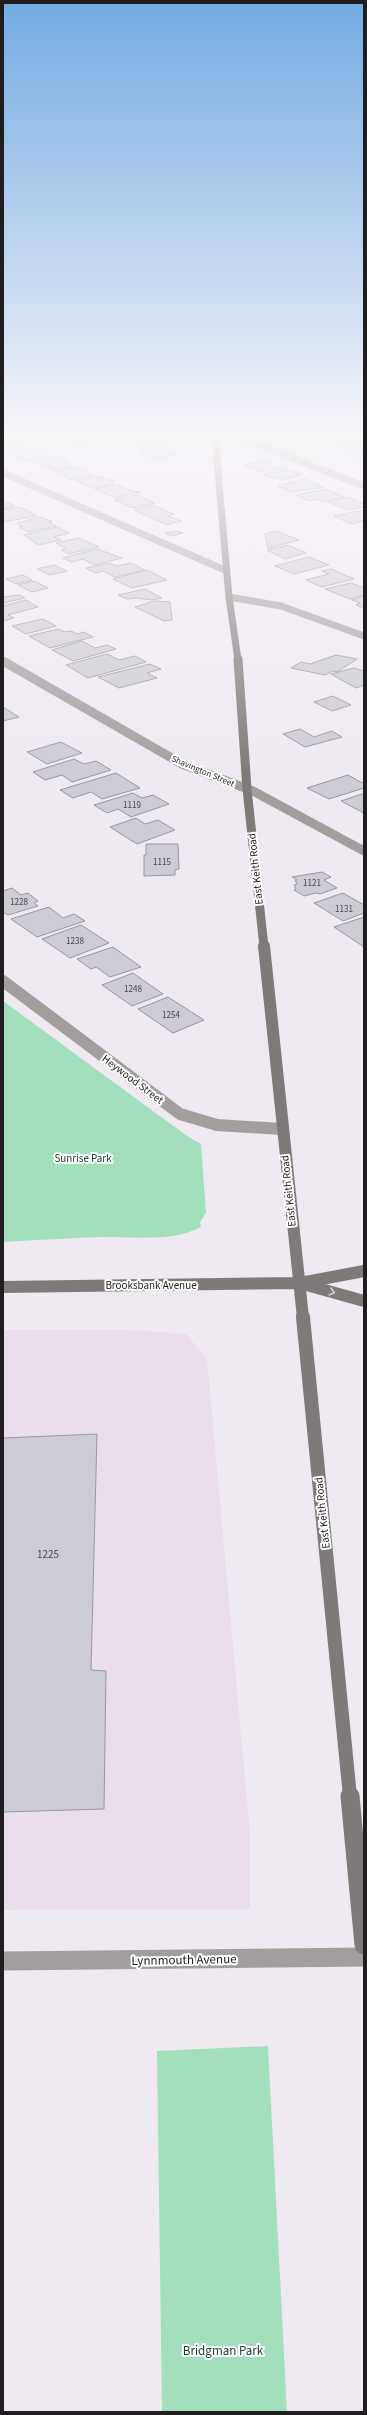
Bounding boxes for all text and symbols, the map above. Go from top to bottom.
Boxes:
street label: Shavington Street [169,752,236,791]
house number: 1119 [123,799,141,812]
street label: East Keith Road [244,833,267,905]
house number: 1115 [153,856,171,869]
house number: 1121 [303,877,321,890]
house number: 1228 [10,896,28,909]
house number: 1131 [335,903,353,916]
house number: 1238 [66,935,84,948]
house number: 1248 [124,983,142,996]
house number: 1254 [162,1009,180,1022]
street label: Heywood Street [99,1051,167,1108]
park label: Sunrise Park [54,1151,112,1166]
street label: East Keith Road [277,1155,300,1227]
street label: Brooksbank Avenue [105,1278,197,1293]
one-way arrow [328,1287,335,1296]
street label: East Keith Road [311,1477,334,1549]
house number: 1225 [37,1547,59,1562]
street label: Lynnmouth Avenue [131,1950,237,1970]
park label: Bridgman Park [183,2342,264,2360]

